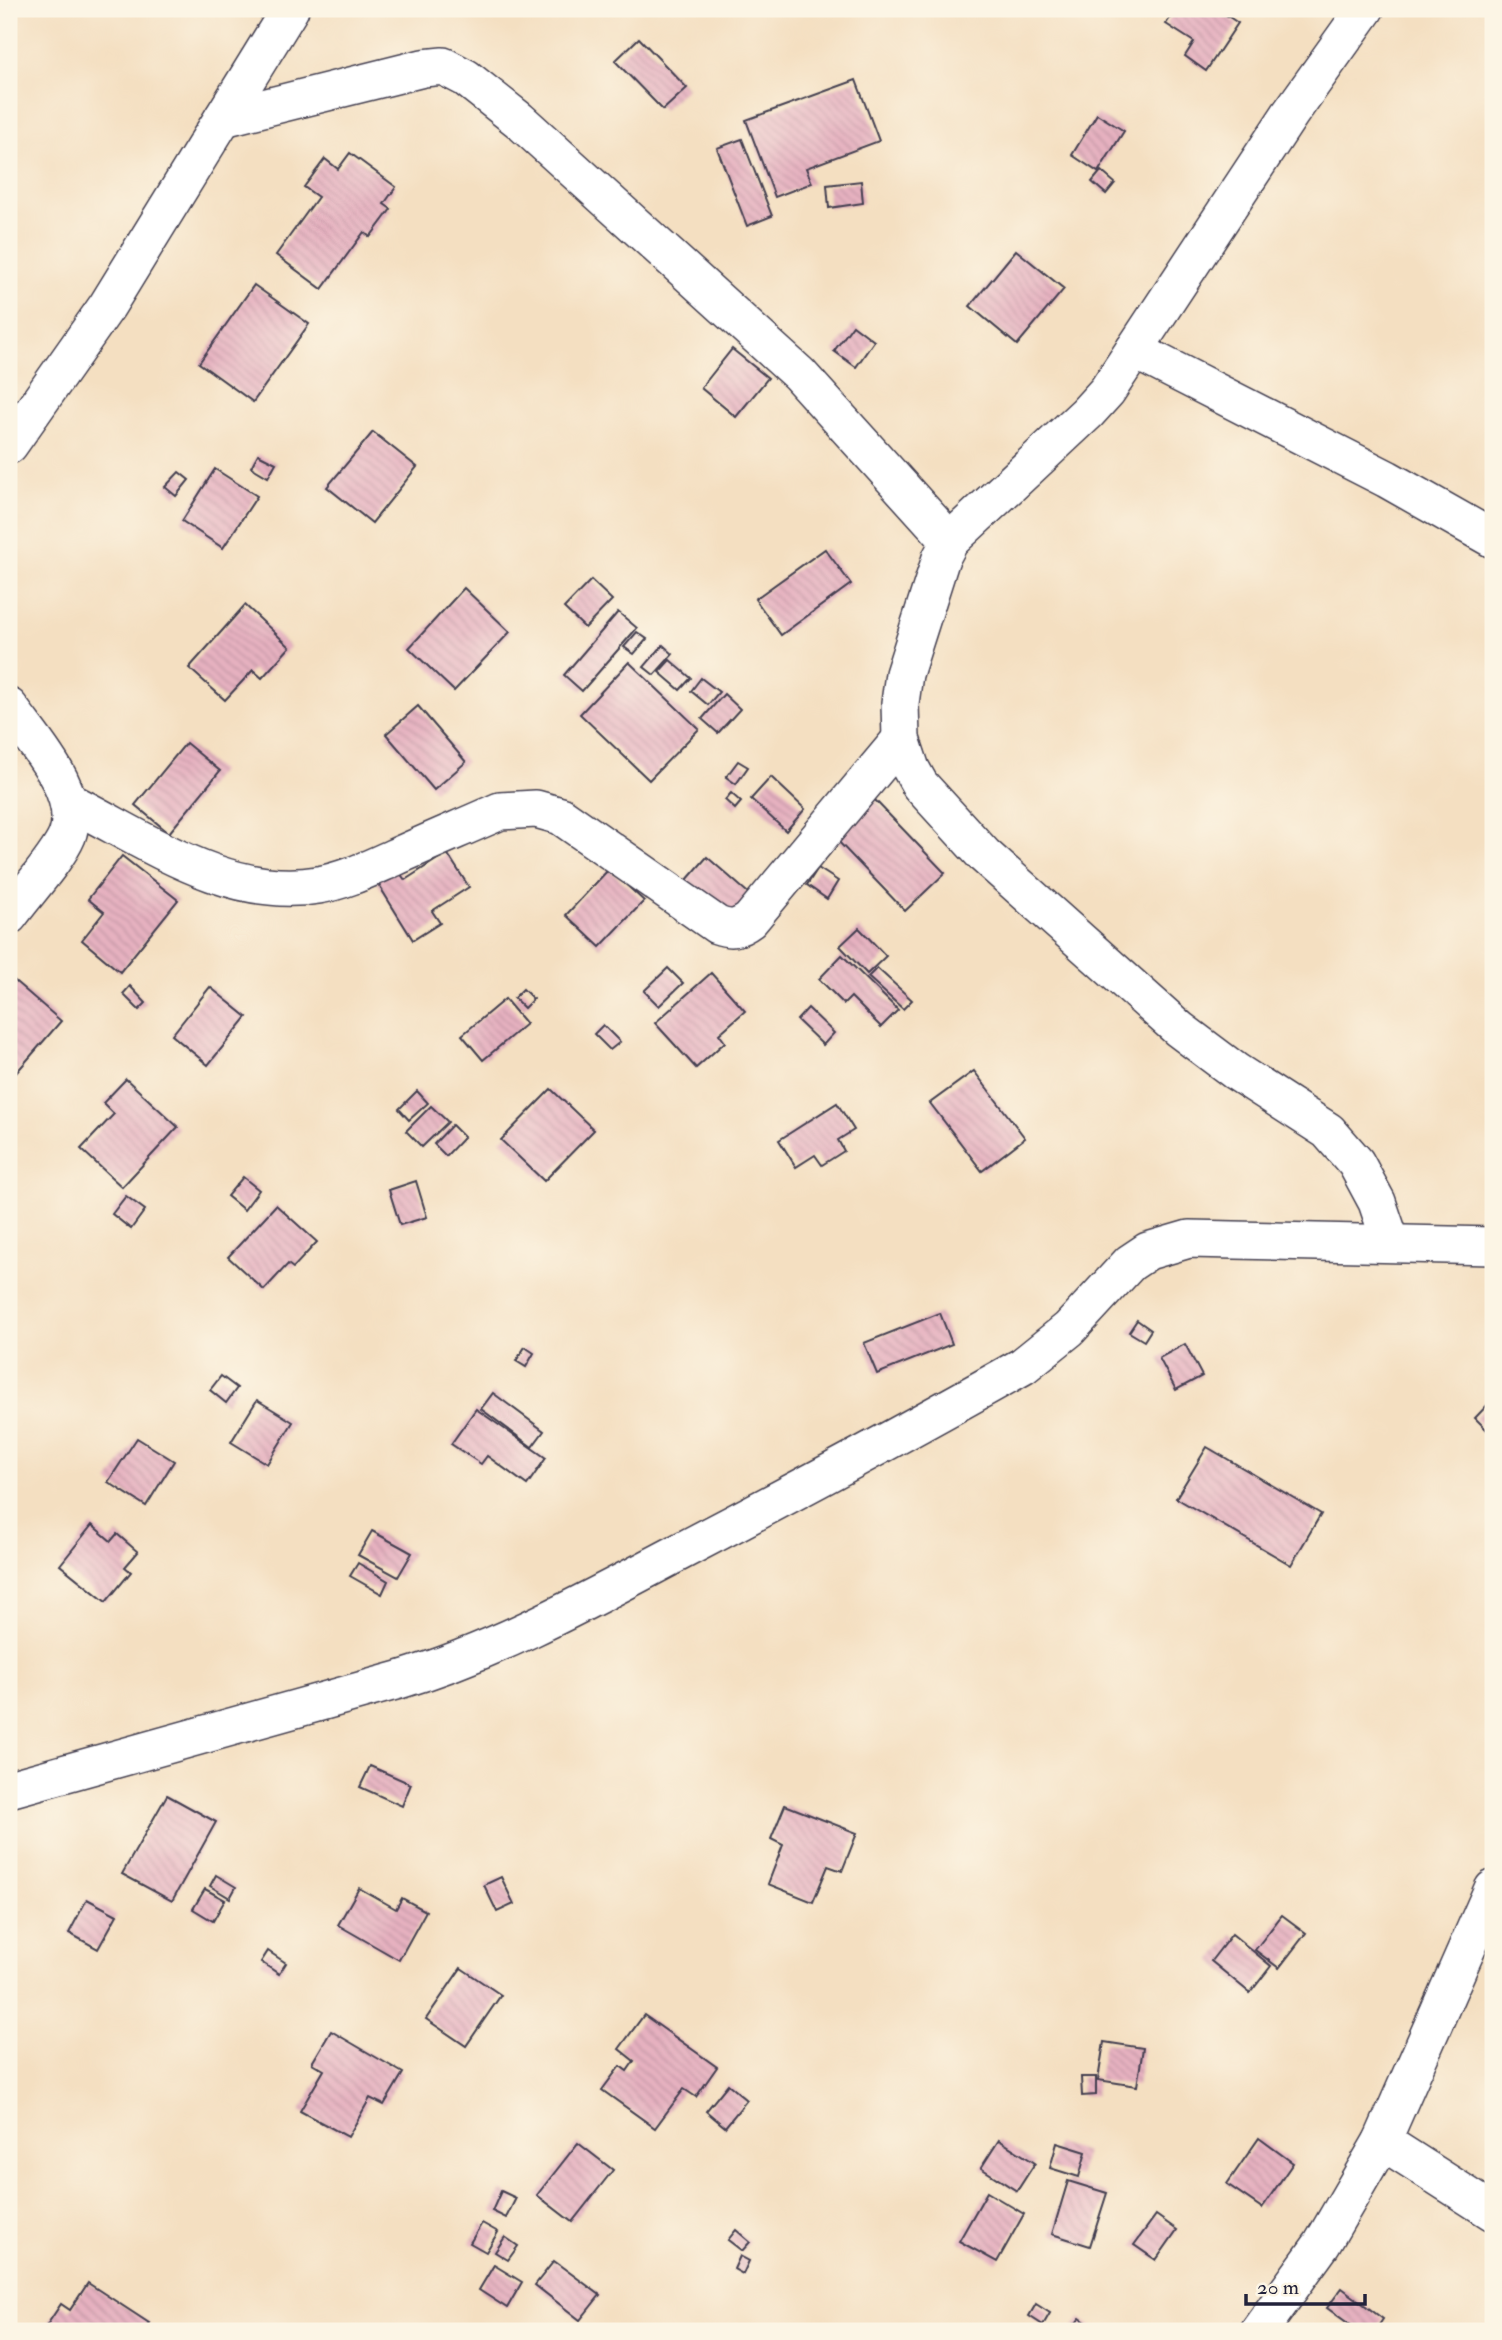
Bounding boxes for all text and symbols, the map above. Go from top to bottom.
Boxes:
scale bar [1246,2263,1366,2307]
text: 20 m [1257,2274,1299,2301]

